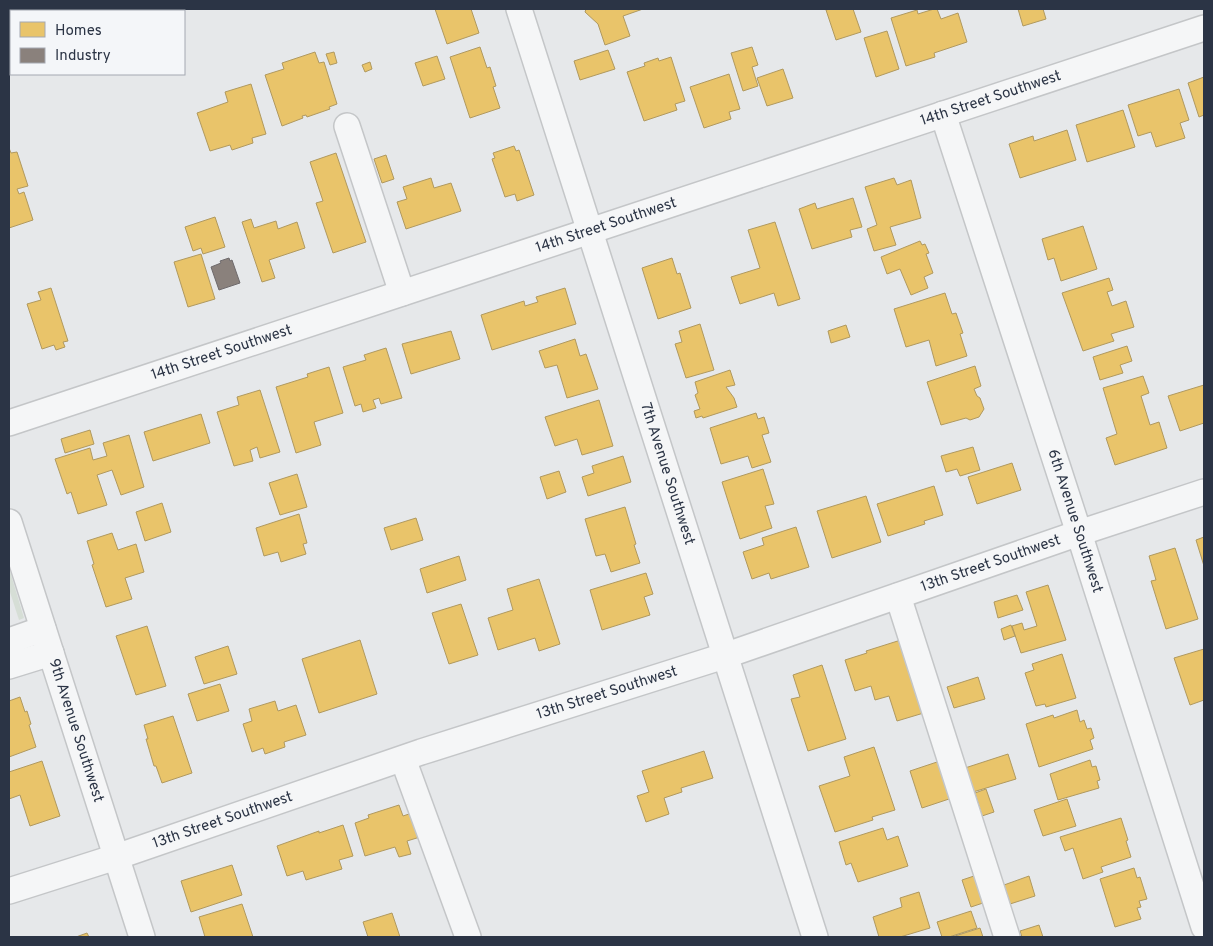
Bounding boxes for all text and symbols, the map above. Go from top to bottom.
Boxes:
legend [10,10,185,75]
text: Homes [55,22,102,41]
text: Industry [55,47,111,66]
street label: 14th Street Southwest [918,66,1064,131]
street label: 14th Street Southwest [533,193,679,258]
street label: 14th Street Southwest [149,321,295,385]
street label: 7th Avenue Southwest [636,400,699,547]
street label: 6th Avenue Southwest [1043,447,1107,595]
street label: 13th Street Southwest [918,531,1063,597]
street label: 9th Avenue Southwest [44,656,108,805]
street label: 13th Street Southwest [534,662,680,724]
street label: 13th Street Southwest [150,787,295,853]

